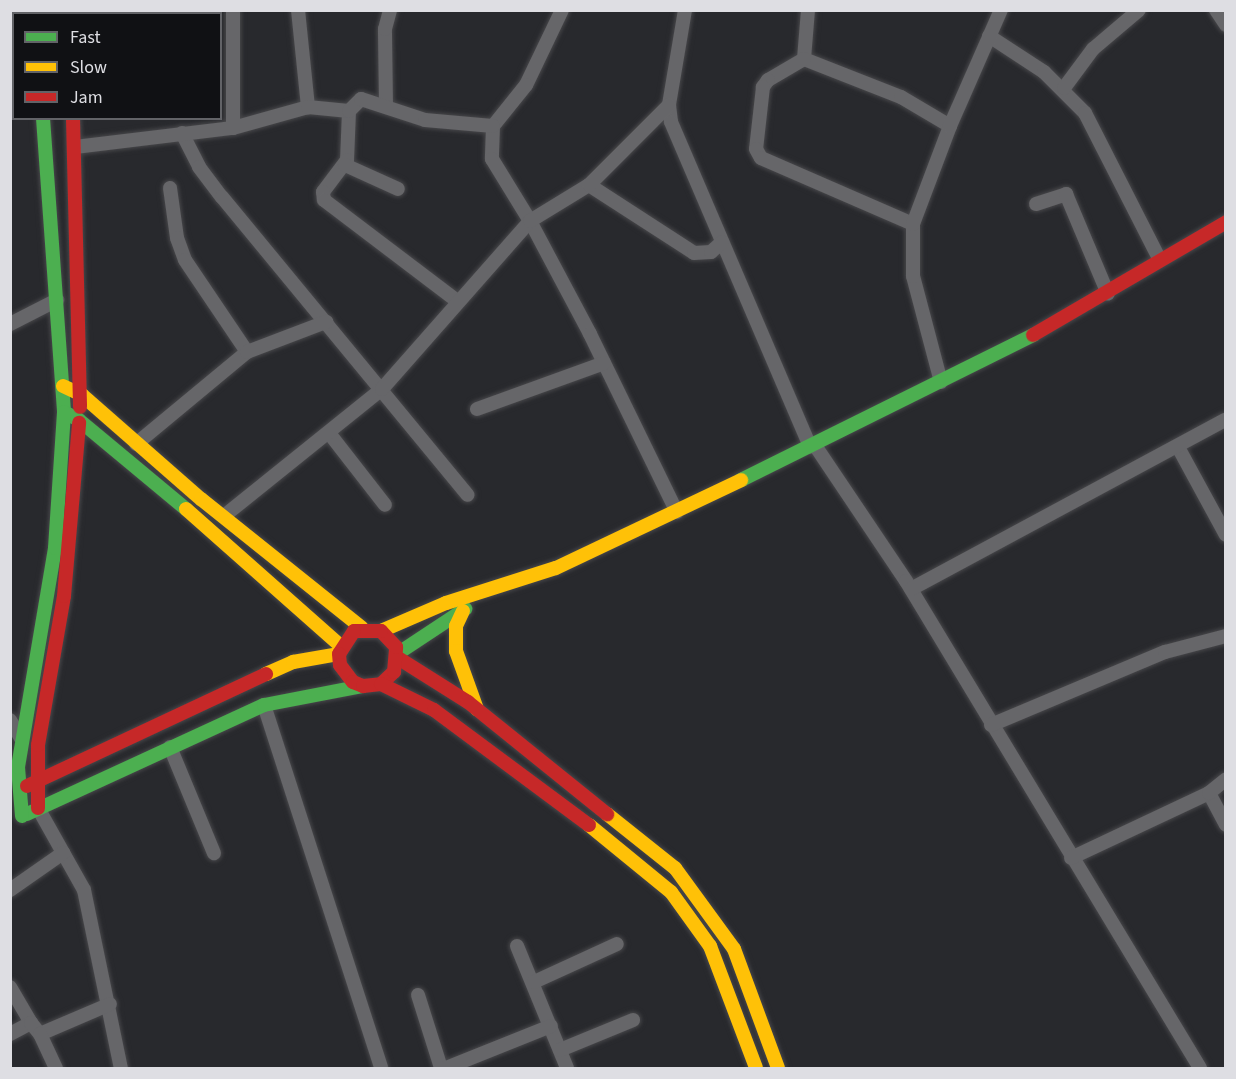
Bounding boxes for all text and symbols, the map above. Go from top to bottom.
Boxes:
legend [12,12,222,120]
text: Fast [70,25,101,50]
text: Slow [70,55,107,80]
text: Jam [70,85,103,110]

